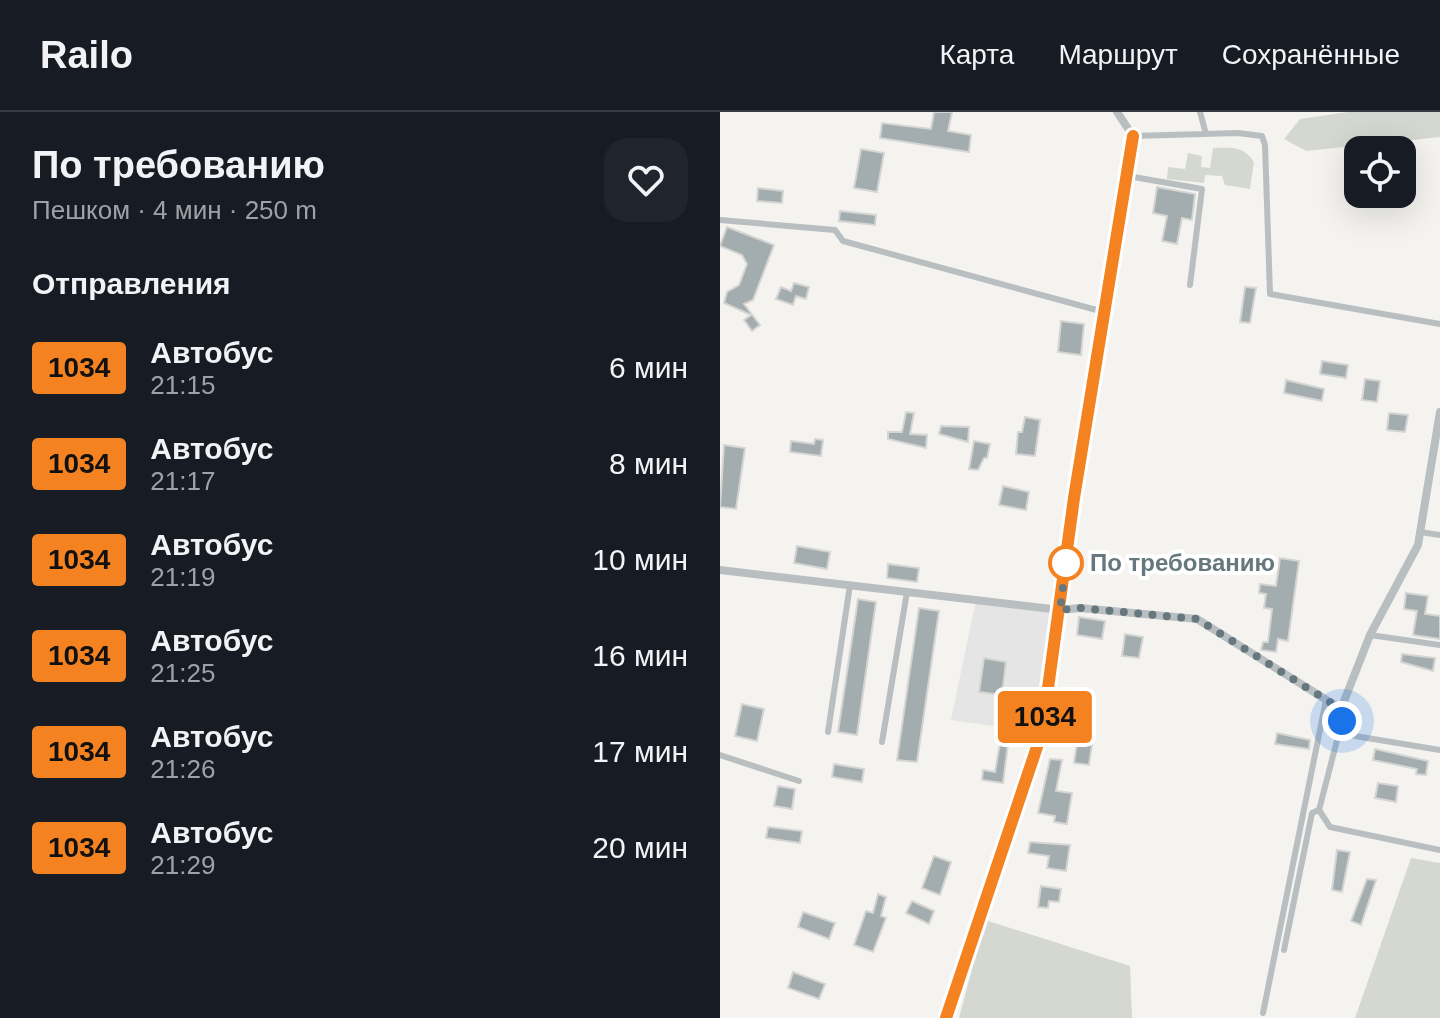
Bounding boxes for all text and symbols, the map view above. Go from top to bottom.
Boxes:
text: Railo [40,34,133,76]
text: Карта [939,39,1014,70]
text: Маршрут [1058,39,1178,70]
text: Сохранённые [1222,39,1400,70]
map controls [1344,136,1416,208]
button: locate [1344,136,1416,208]
button: heart [604,138,688,222]
text: По требованию [32,144,325,186]
text: Пешком · 4 мин · 250 m [32,195,317,225]
text: Отправления [32,267,231,300]
text: Автобус [150,336,273,369]
text: 6 мин [609,351,688,384]
text: 1034 [48,352,110,383]
text: 21:15 [150,370,215,400]
text: Автобус [150,432,273,465]
text: 8 мин [609,447,688,480]
text: 1034 [48,448,110,479]
text: 21:17 [150,466,215,496]
text: Автобус [150,528,273,561]
text: 10 мин [592,543,688,576]
text: 1034 [48,544,110,575]
marker: По требованию [1049,546,1083,580]
place label: По требованию [1090,549,1275,576]
text: 21:19 [150,562,215,592]
text: Автобус [150,624,273,657]
text: 16 мин [592,639,688,672]
text: 1034 [48,640,110,671]
text: 21:25 [150,658,215,688]
line badge: 1034 [989,691,1101,743]
text: 1034 [1014,701,1076,732]
your location [1322,701,1362,741]
text: Автобус [150,720,273,753]
text: 17 мин [592,735,688,768]
text: 1034 [48,736,110,767]
text: 21:26 [150,754,215,784]
text: Автобус [150,816,273,849]
text: 20 мин [592,831,688,864]
text: 1034 [48,832,110,863]
text: 21:29 [150,850,215,880]

